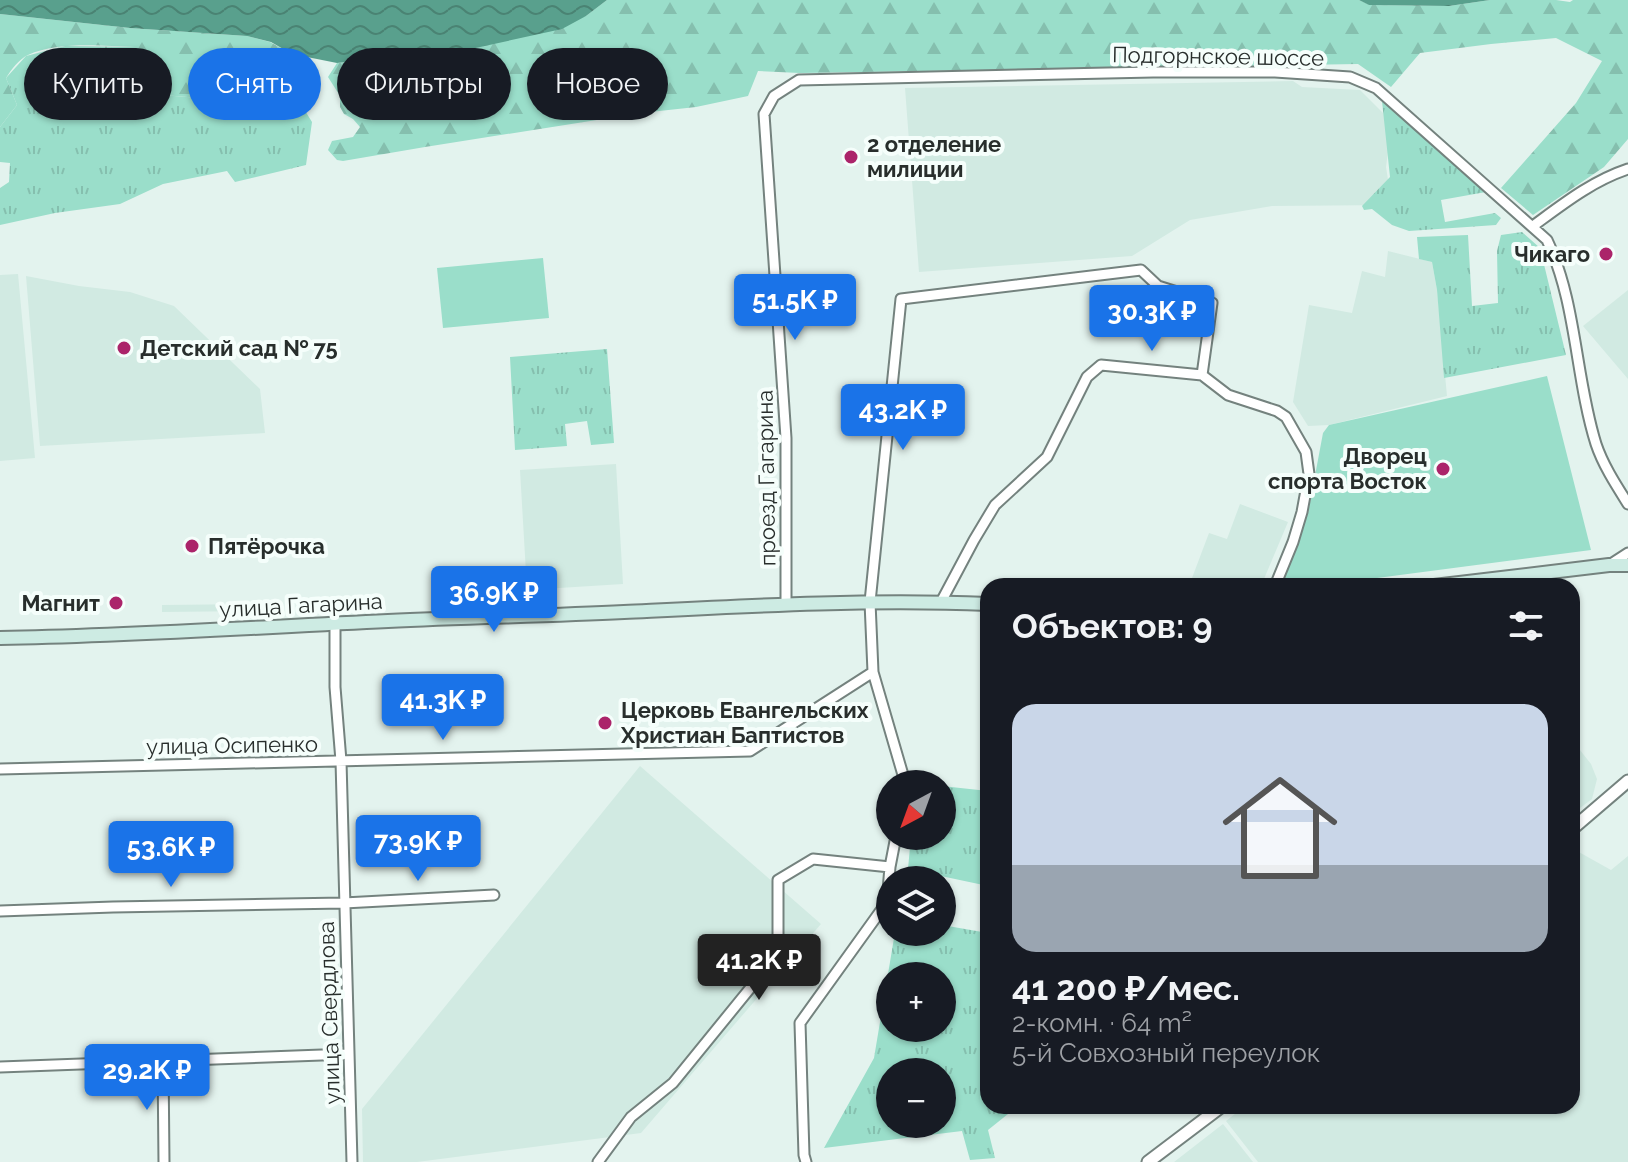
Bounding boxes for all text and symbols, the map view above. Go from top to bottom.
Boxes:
street label: Подгорнское шоссе [1112,41,1324,71]
chip: Купить [24,48,172,120]
chip: Снять [188,48,321,120]
chip: Фильтры [337,48,511,120]
chip: Новое [527,48,668,120]
place label: 2 отделение милиции [867,131,1001,182]
marker: 2 отделение милиции [842,148,860,166]
place label: Чикаго [1514,241,1590,267]
marker: Чикаго [1597,245,1615,263]
pin: 51.5K ₽ [721,274,869,342]
text: 51.5K ₽ [752,285,838,315]
pin: 30.3K ₽ [1078,285,1226,353]
text: 30.3K ₽ [1107,296,1197,326]
place label: Детский сад № 75 [140,335,338,361]
marker: Детский сад № 75 [115,339,133,357]
pin: 43.2K ₽ [829,384,977,452]
street label: проезд Гагарина [751,390,781,566]
text: 43.2K ₽ [859,395,947,425]
place label: Дворец спорта Восток [1268,443,1427,494]
marker: Дворец спорта Восток [1434,460,1452,478]
place label: Пятёрочка [208,533,325,559]
marker: Пятёрочка [183,537,201,555]
pin: 36.9K ₽ [420,566,568,634]
text: 36.9K ₽ [449,577,539,607]
street label: улица Гагарина [219,588,383,622]
place label: Магнит [21,590,100,616]
marker: Магнит [107,594,125,612]
icon: filters [1504,604,1548,648]
text: Объектов: 9 [1012,606,1213,646]
pin: 41.3K ₽ [369,674,517,742]
text: 41.3K ₽ [400,685,486,715]
place label: Церковь Евангельских Христиан Баптистов [620,697,869,748]
marker: Церковь Евангельских Христиан Баптистов [596,714,614,732]
street label: улица Осипенко [146,731,318,759]
icon: home [1208,756,1352,900]
north arrow [876,770,956,850]
map controls [876,770,956,1138]
pin: 73.9K ₽ [344,815,492,883]
pin: 53.6K ₽ [97,821,245,889]
text: 73.9K ₽ [374,826,462,856]
text: 53.6K ₽ [127,832,215,862]
button: layers [876,866,956,946]
street label: улица Свердлова [313,921,345,1105]
pin: 41.2K ₽ [685,934,833,1002]
text: 41.2K ₽ [716,945,802,975]
button: + [876,962,956,1042]
text: 41 200 ₽/мес. [1012,968,1240,1008]
text: 2-комн. · 64 m² [1012,1008,1192,1038]
text: 5-й Совхозный переулок [1012,1038,1320,1068]
pin: 29.2K ₽ [73,1044,221,1112]
text: 29.2K ₽ [103,1055,191,1085]
button: − [876,1058,956,1138]

